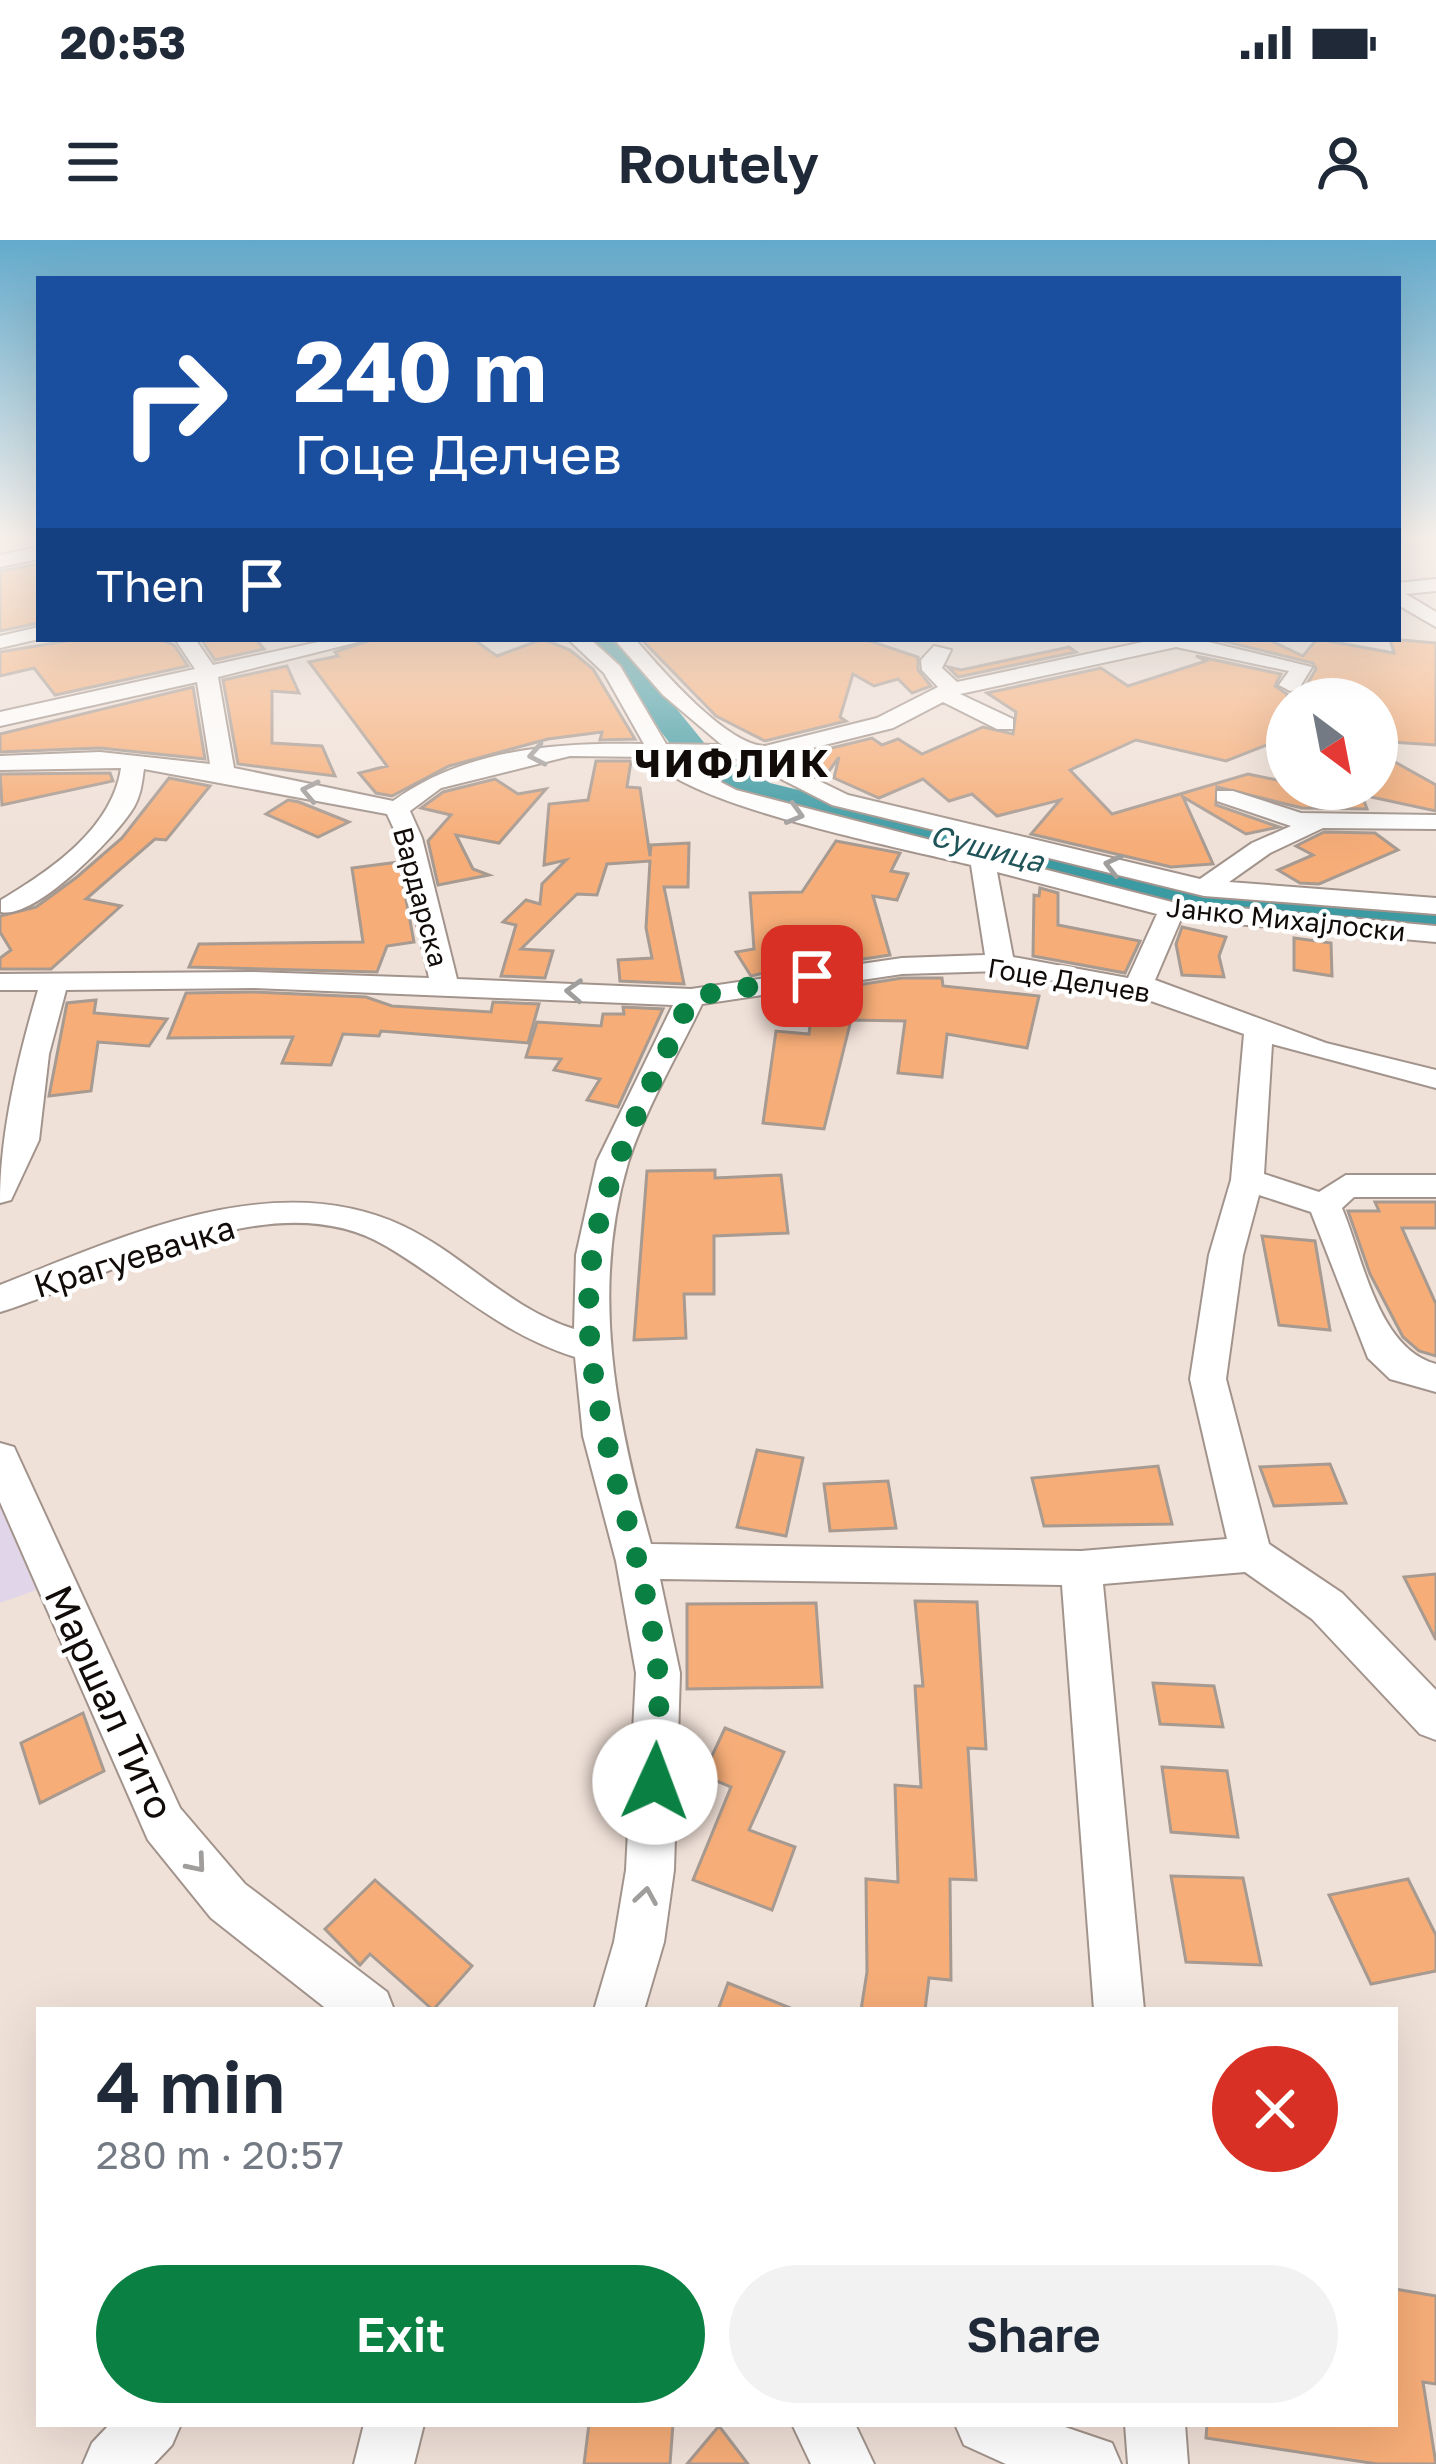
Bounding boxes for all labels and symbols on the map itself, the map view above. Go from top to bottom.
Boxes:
north arrow [1266,678,1398,810]
district label: ЧИФЛИК [634,739,832,786]
one-way arrow [527,741,547,767]
one-way arrow [301,779,321,805]
one-way arrow [784,800,805,825]
water label: Сушица [927,817,1048,880]
street label: Вардарска [387,824,455,970]
one-way arrow [1103,854,1123,879]
street label: Јанко Михајлоски [1165,891,1407,947]
pin [761,925,863,1027]
street label: Гоце Делчев [985,951,1153,1009]
one-way arrow [564,978,583,1004]
street label: Крагуевачка [29,1207,239,1305]
street label: Маршал Тито [35,1578,185,1826]
position arrow [592,1719,718,1845]
one-way arrow [183,1850,205,1872]
one-way arrow [632,1887,658,1906]

